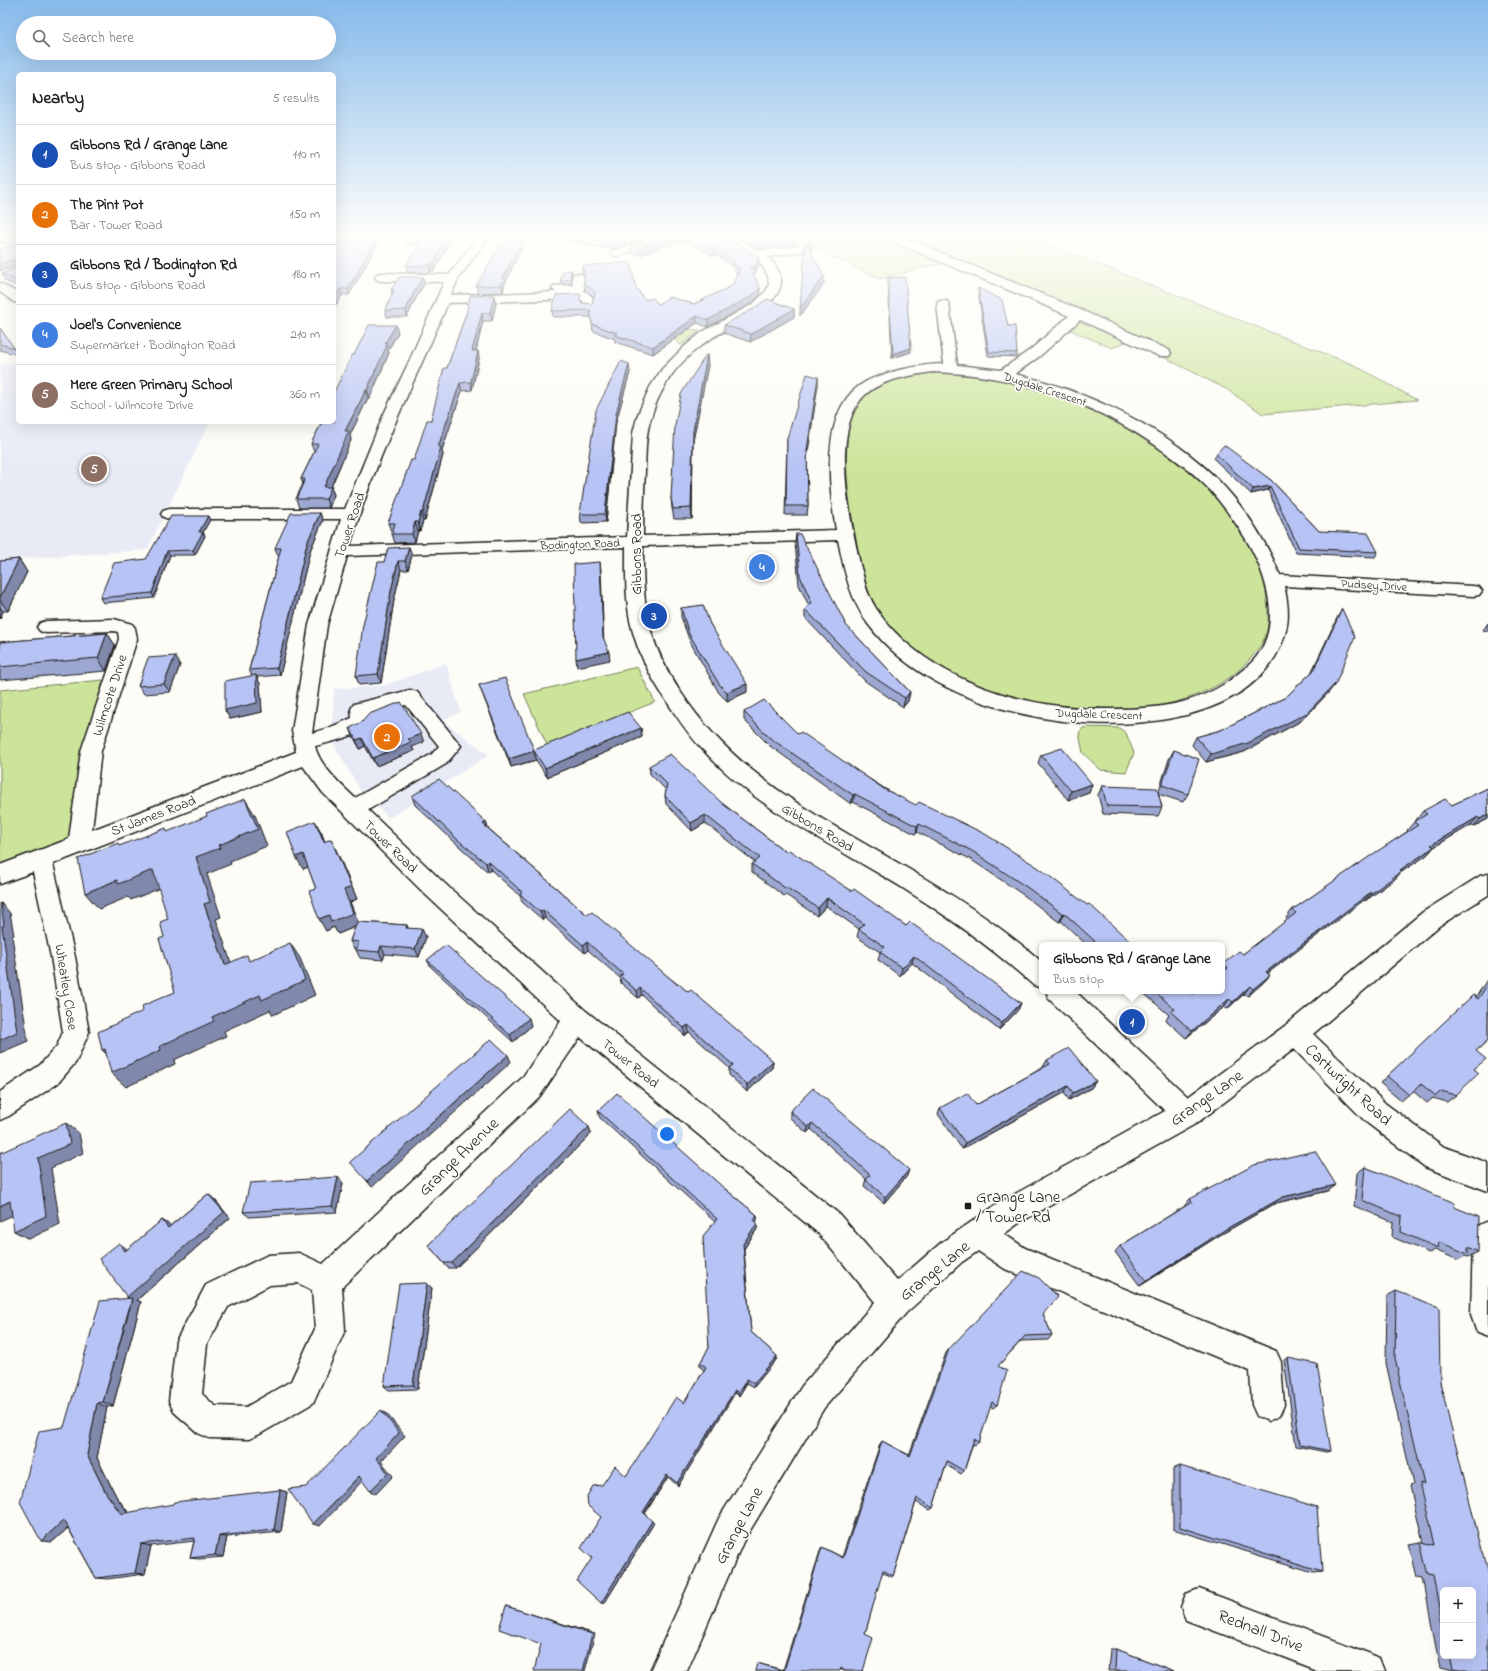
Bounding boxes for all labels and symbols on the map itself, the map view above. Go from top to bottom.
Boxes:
street label: Dugdale Crescent [999,368,1089,413]
pin: 5 [81,454,107,484]
street label: Tower Road [329,490,372,561]
street label: Gibbons Road [627,513,648,594]
street label: Bodington Road [539,535,621,556]
pin: 4 [749,552,775,582]
street label: Pudsey Drive [1340,575,1408,598]
pin: 3 [641,601,667,631]
street label: Wilmcote Drive [87,651,134,739]
street label: Dugdale Crescent [1054,704,1143,727]
pin: 2 [374,722,400,752]
street label: St James Road [108,790,199,842]
street label: Gibbons Road [777,798,857,858]
street label: Tower Road [358,816,422,879]
street label: Wheatley Close [47,943,83,1033]
pin: 1 [1119,1007,1145,1037]
street label: Tower Road [597,1034,663,1094]
street label: Cartwright Road [1298,1038,1397,1134]
street label: Grange Lane [1165,1064,1250,1134]
street label: Grange Avenue [413,1112,507,1204]
your location [657,1124,677,1144]
place label: Grange Lane / Tower Rd [976,1185,1061,1230]
marker: Grange Lane / Tower Rd [963,1201,973,1211]
street label: Grange Lane [894,1235,977,1309]
street label: Grange Lane [708,1482,772,1570]
street label: Rednall Drive [1214,1604,1307,1659]

